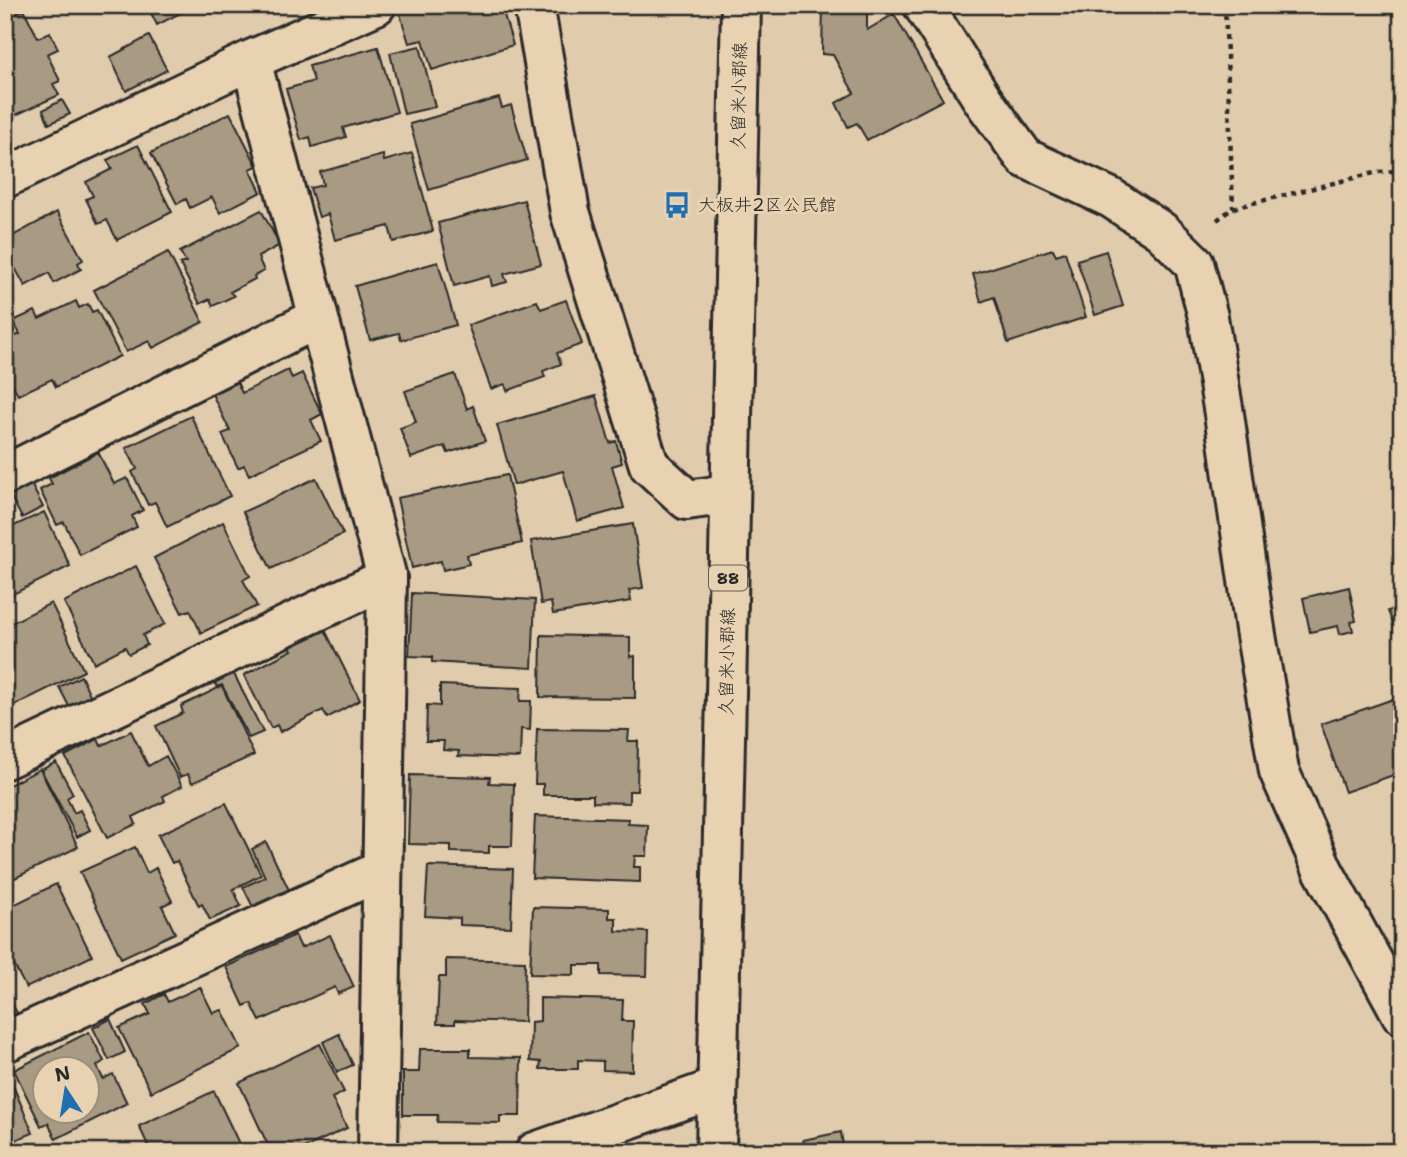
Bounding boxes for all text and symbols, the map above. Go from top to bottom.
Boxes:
street label: 久留米小郡線 [726,42,752,150]
bus stop icon: 大板井2区公民館 [662,190,692,220]
place label: 大板井2区公民館 [698,193,837,217]
road number: 88 [709,566,747,590]
street label: 久留米小郡線 [714,608,740,716]
north arrow [32,1056,102,1126]
text: N [53,1060,73,1088]

